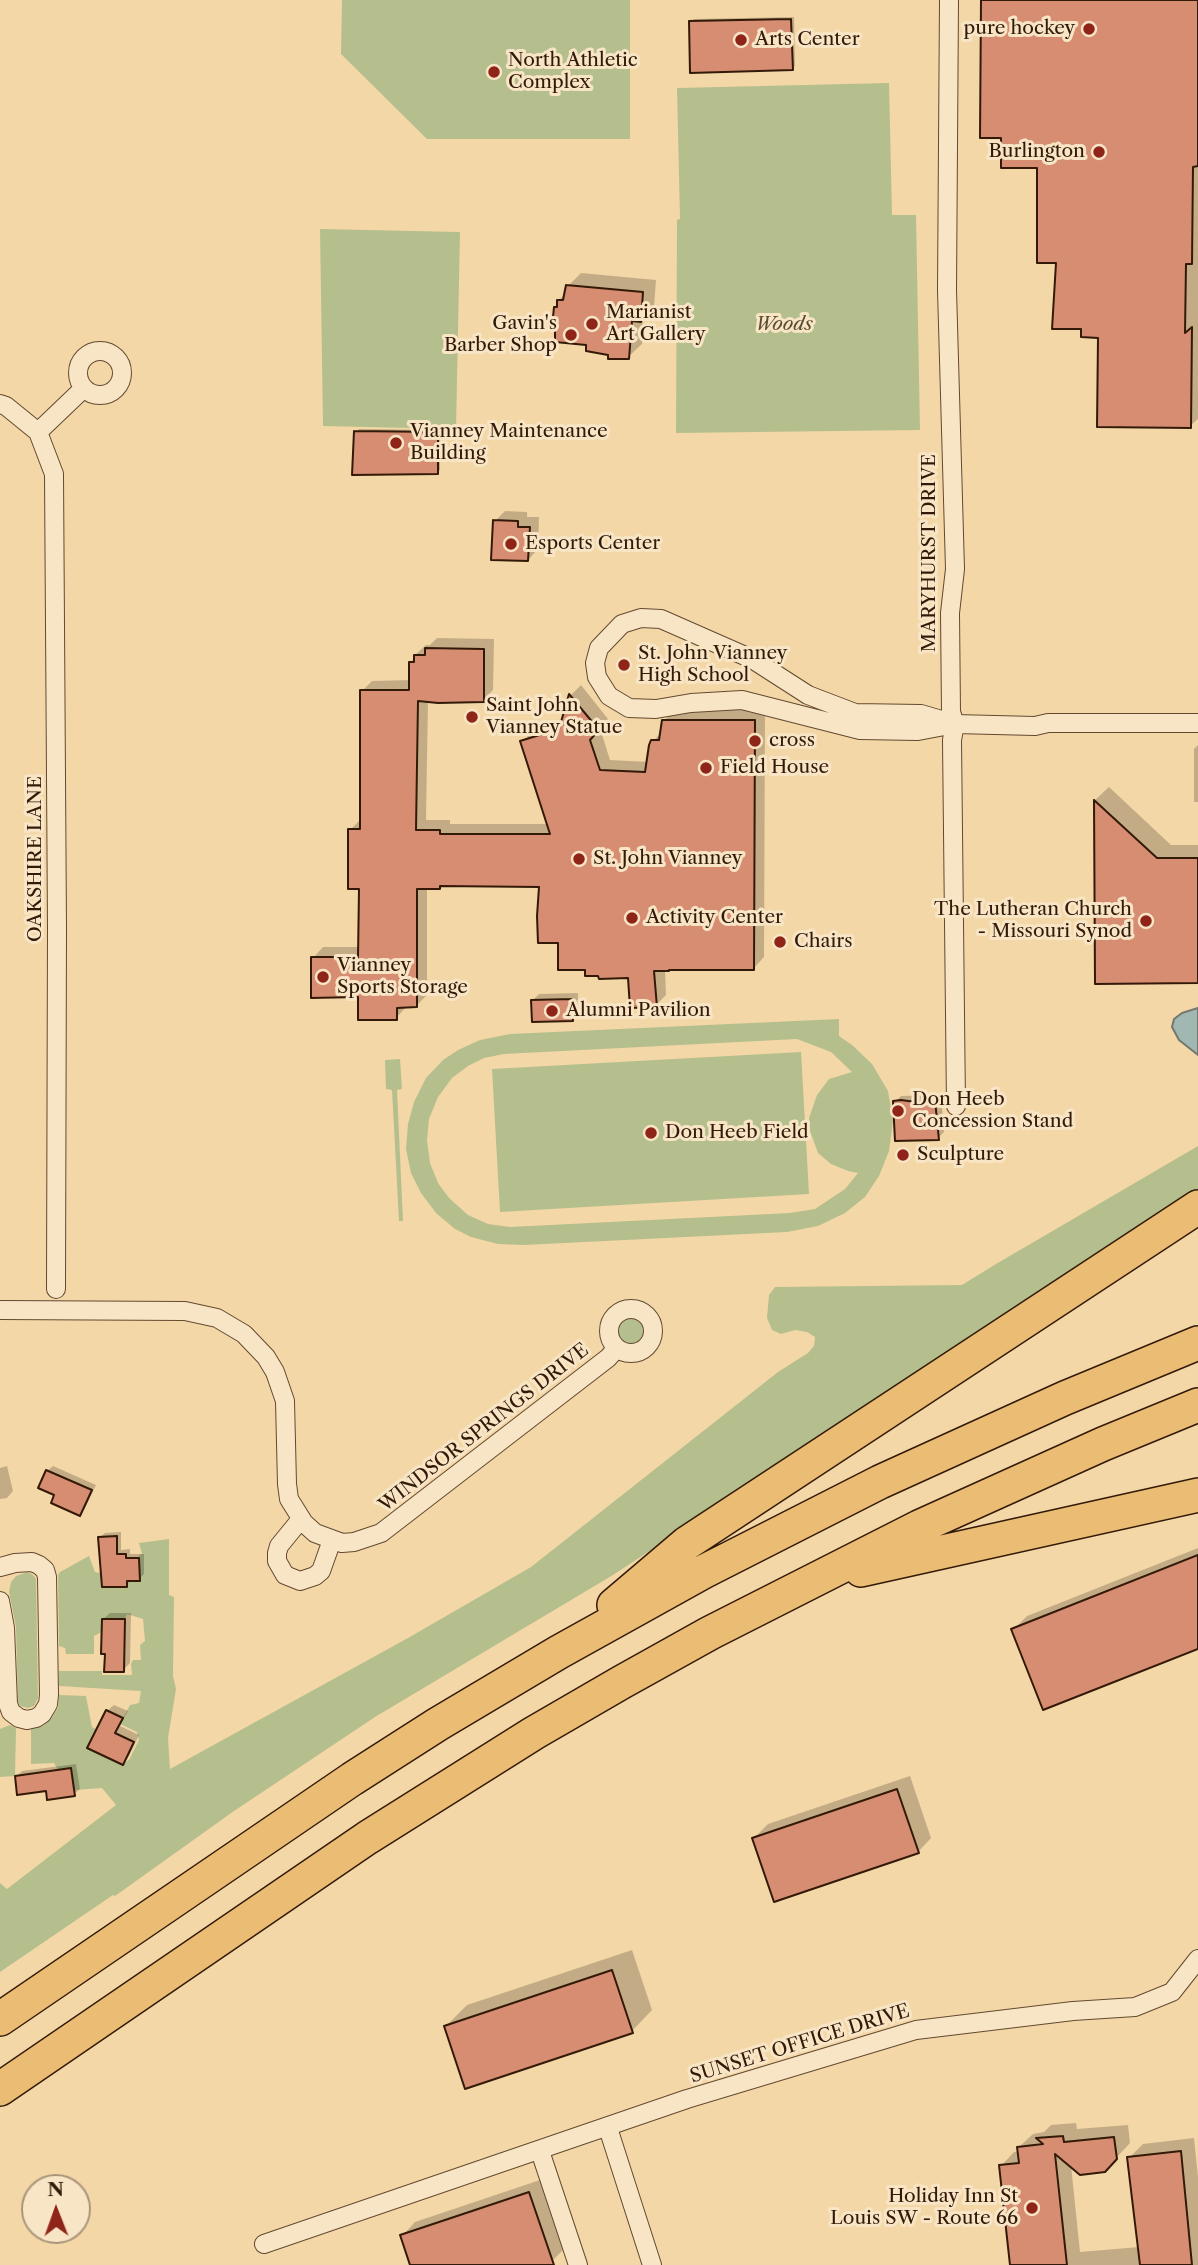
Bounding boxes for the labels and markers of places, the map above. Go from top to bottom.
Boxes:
place label: pure hockey [964,18,1075,40]
marker: pure hockey [1081,21,1097,37]
place label: Arts Center [755,29,860,51]
marker: Arts Center [733,32,749,48]
place label: North Athletic Complex [508,50,638,94]
marker: North Athletic Complex [486,64,502,80]
place label: Burlington [988,141,1085,163]
marker: Burlington [1091,144,1107,160]
place label: Marianist Art Gallery [606,302,706,346]
place label: Gavin's Barber Shop [444,313,557,357]
marker: Marianist Art Gallery [584,316,600,332]
marker: Gavin's Barber Shop [563,327,579,343]
place label: Vianney Maintenance Building [410,421,608,465]
marker: Vianney Maintenance Building [388,435,404,451]
place label: Esports Center [525,533,660,555]
marker: Esports Center [503,536,519,552]
place label: St. John Vianney High School [638,643,787,687]
marker: St. John Vianney High School [616,657,632,673]
place label: Saint John Vianney Statue [486,695,622,739]
marker: Saint John Vianney Statue [464,709,480,725]
place label: cross [769,730,815,752]
marker: cross [747,733,763,749]
place label: Field House [720,757,829,779]
marker: Field House [698,760,714,776]
place label: St. John Vianney [593,848,742,870]
marker: St. John Vianney [571,851,587,867]
place label: The Lutheran Church - Missouri Synod [934,899,1132,943]
place label: Activity Center [646,907,783,929]
marker: Activity Center [624,910,640,926]
marker: The Lutheran Church - Missouri Synod [1138,913,1154,929]
place label: Chairs [794,931,853,953]
marker: Chairs [772,934,788,950]
place label: Vianney Sports Storage [337,955,468,999]
marker: Vianney Sports Storage [315,969,331,985]
place label: Alumni Pavilion [566,1000,711,1022]
marker: Alumni Pavilion [544,1003,560,1019]
place label: Don Heeb Concession Stand [912,1089,1073,1133]
marker: Don Heeb Concession Stand [890,1103,906,1119]
place label: Don Heeb Field [665,1122,809,1144]
marker: Don Heeb Field [643,1125,659,1141]
place label: Sculpture [917,1144,1004,1166]
marker: Sculpture [895,1147,911,1163]
place label: Holiday Inn St Louis SW - Route 66 [830,2186,1018,2230]
marker: Holiday Inn St Louis SW - Route 66 [1024,2200,1040,2216]

